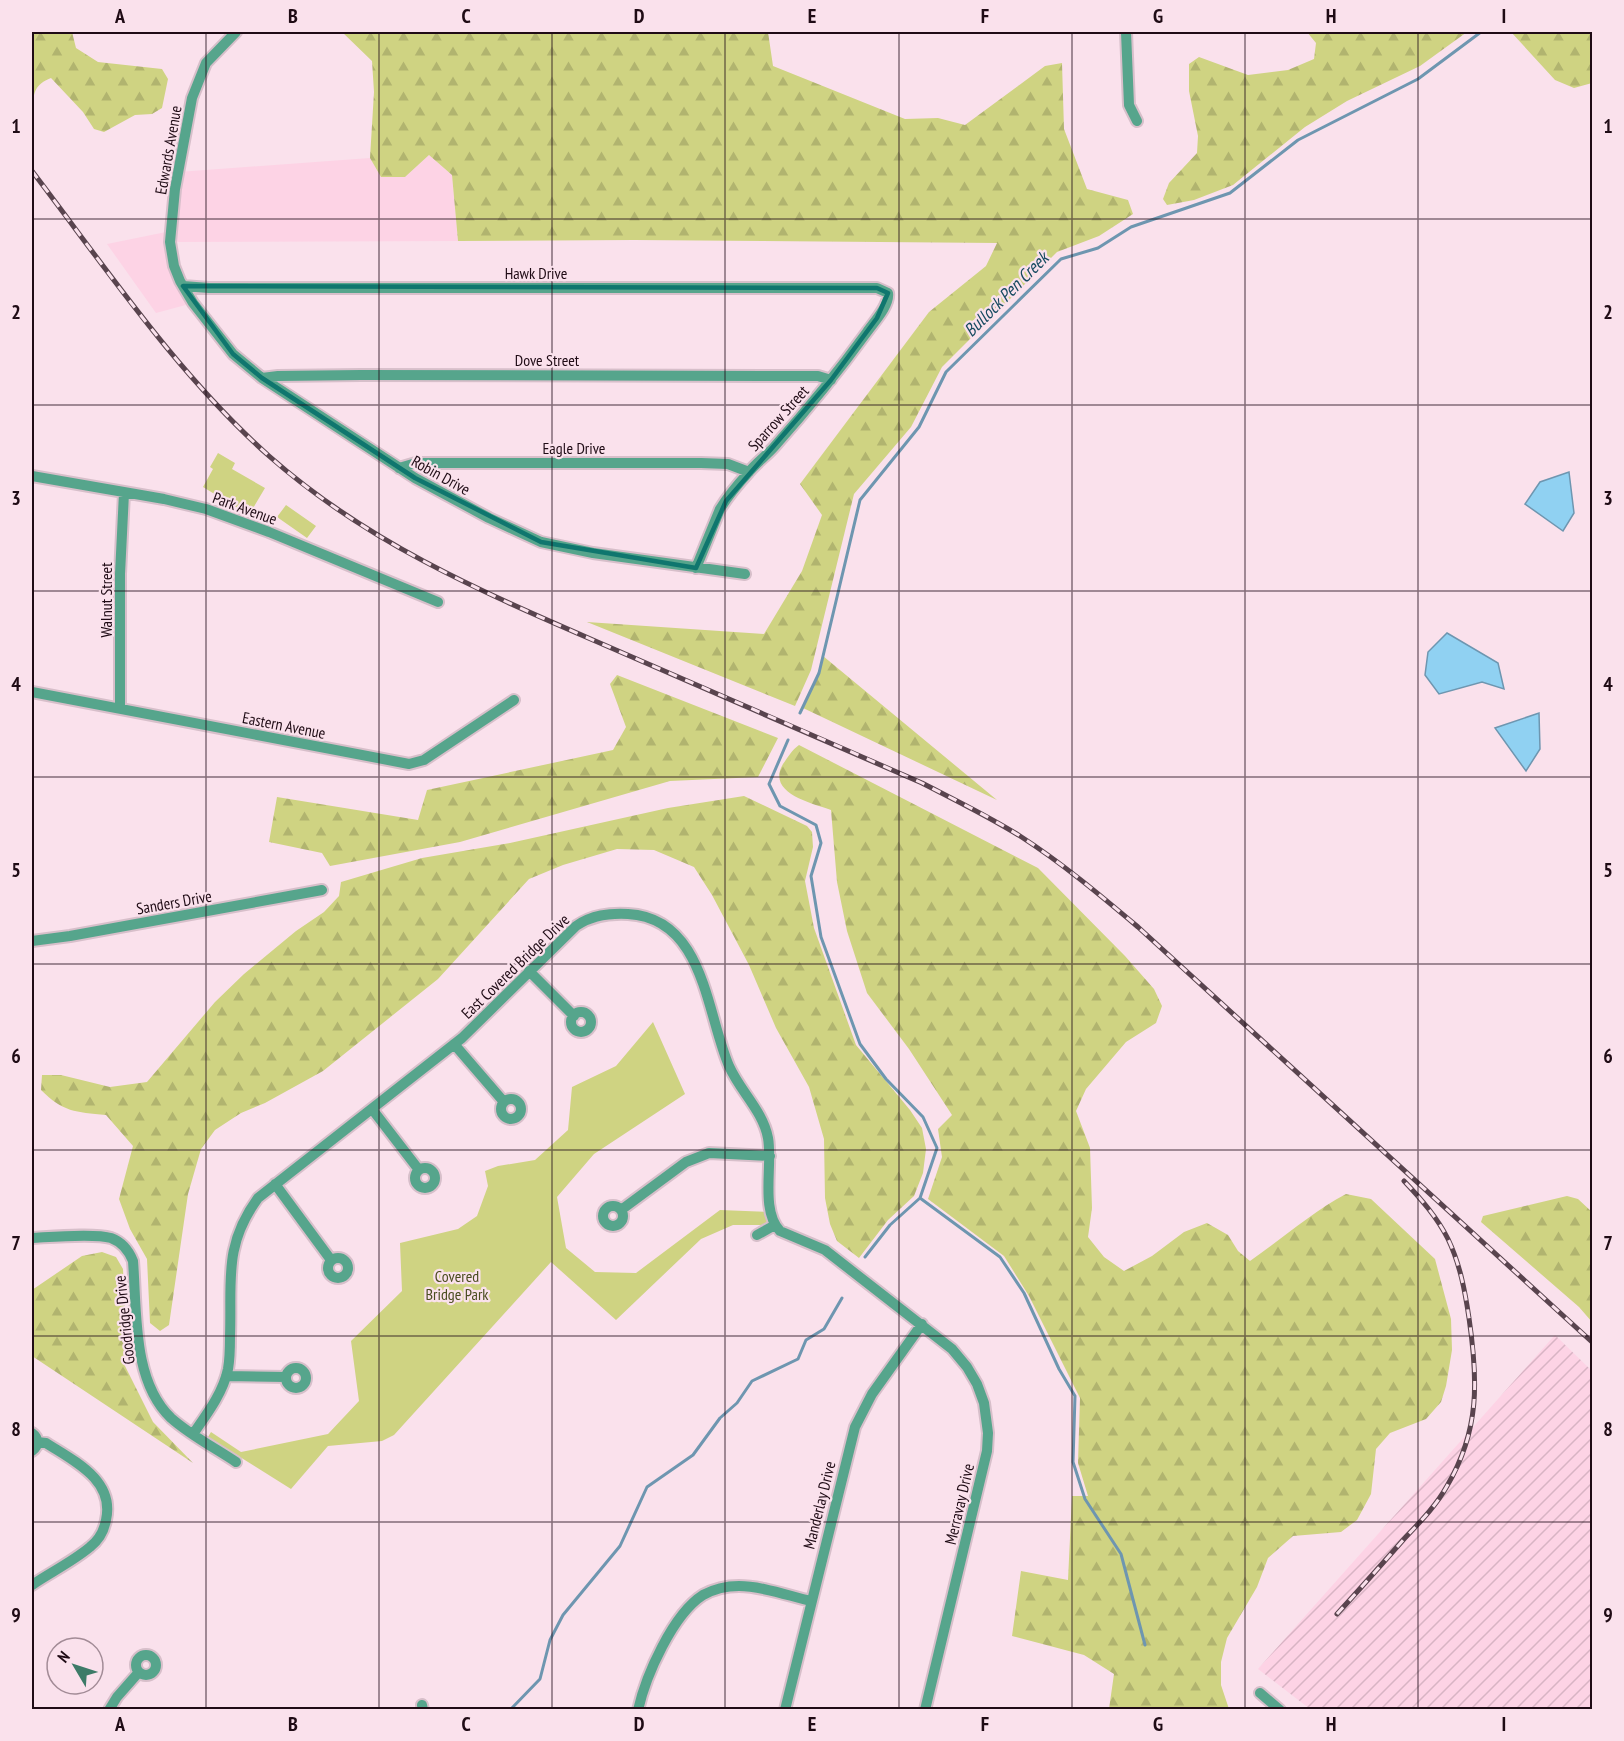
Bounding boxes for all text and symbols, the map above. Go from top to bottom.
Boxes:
text: A [114,3,126,29]
text: B [288,3,298,29]
text: C [461,3,471,29]
text: D [634,3,645,29]
text: E [808,3,816,29]
text: F [981,3,989,29]
text: G [1153,3,1163,29]
text: H [1326,3,1336,29]
text: I [1502,3,1506,29]
street label: Edwards Avenue [150,104,186,196]
text: 1 [11,113,21,139]
text: 1 [1603,113,1613,139]
water label: Bullock Pen Creek [959,245,1055,341]
street label: Hawk Drive [505,263,567,283]
text: 2 [11,299,21,325]
text: 2 [1603,299,1613,325]
street label: Dove Street [515,350,580,370]
street label: Sparrow Street [743,381,813,455]
street label: Eagle Drive [543,438,605,458]
street label: Robin Drive [408,451,474,499]
text: 3 [11,485,21,511]
text: 3 [1603,485,1613,511]
street label: Park Avenue [210,487,280,529]
street label: Walnut Street [96,562,116,638]
text: 4 [11,671,21,697]
text: 4 [1603,671,1613,697]
street label: Eastern Avenue [241,707,327,743]
text: 5 [11,857,21,883]
text: 5 [1603,857,1613,883]
street label: Sanders Drive [135,886,213,918]
street label: East Covered Bridge Drive [457,909,573,1023]
text: 6 [11,1043,21,1069]
text: 6 [1603,1043,1613,1069]
text: 7 [11,1230,21,1256]
text: 7 [1603,1230,1613,1256]
park label: Covered Bridge Park [425,1266,489,1304]
street label: Goodridge Drive [109,1274,139,1366]
text: 8 [11,1416,21,1442]
text: 8 [1603,1416,1613,1442]
street label: Manderlay Drive [798,1459,840,1551]
street label: Merravay Drive [940,1462,978,1546]
text: 9 [11,1602,21,1628]
text: 9 [1603,1602,1613,1628]
north arrow [45,1636,105,1696]
text: N [53,1647,74,1666]
text: A [114,1711,126,1737]
text: B [288,1711,298,1737]
text: C [461,1711,471,1737]
text: D [634,1711,645,1737]
text: E [808,1711,816,1737]
text: F [981,1711,989,1737]
text: G [1153,1711,1163,1737]
text: H [1326,1711,1336,1737]
text: I [1502,1711,1506,1737]

